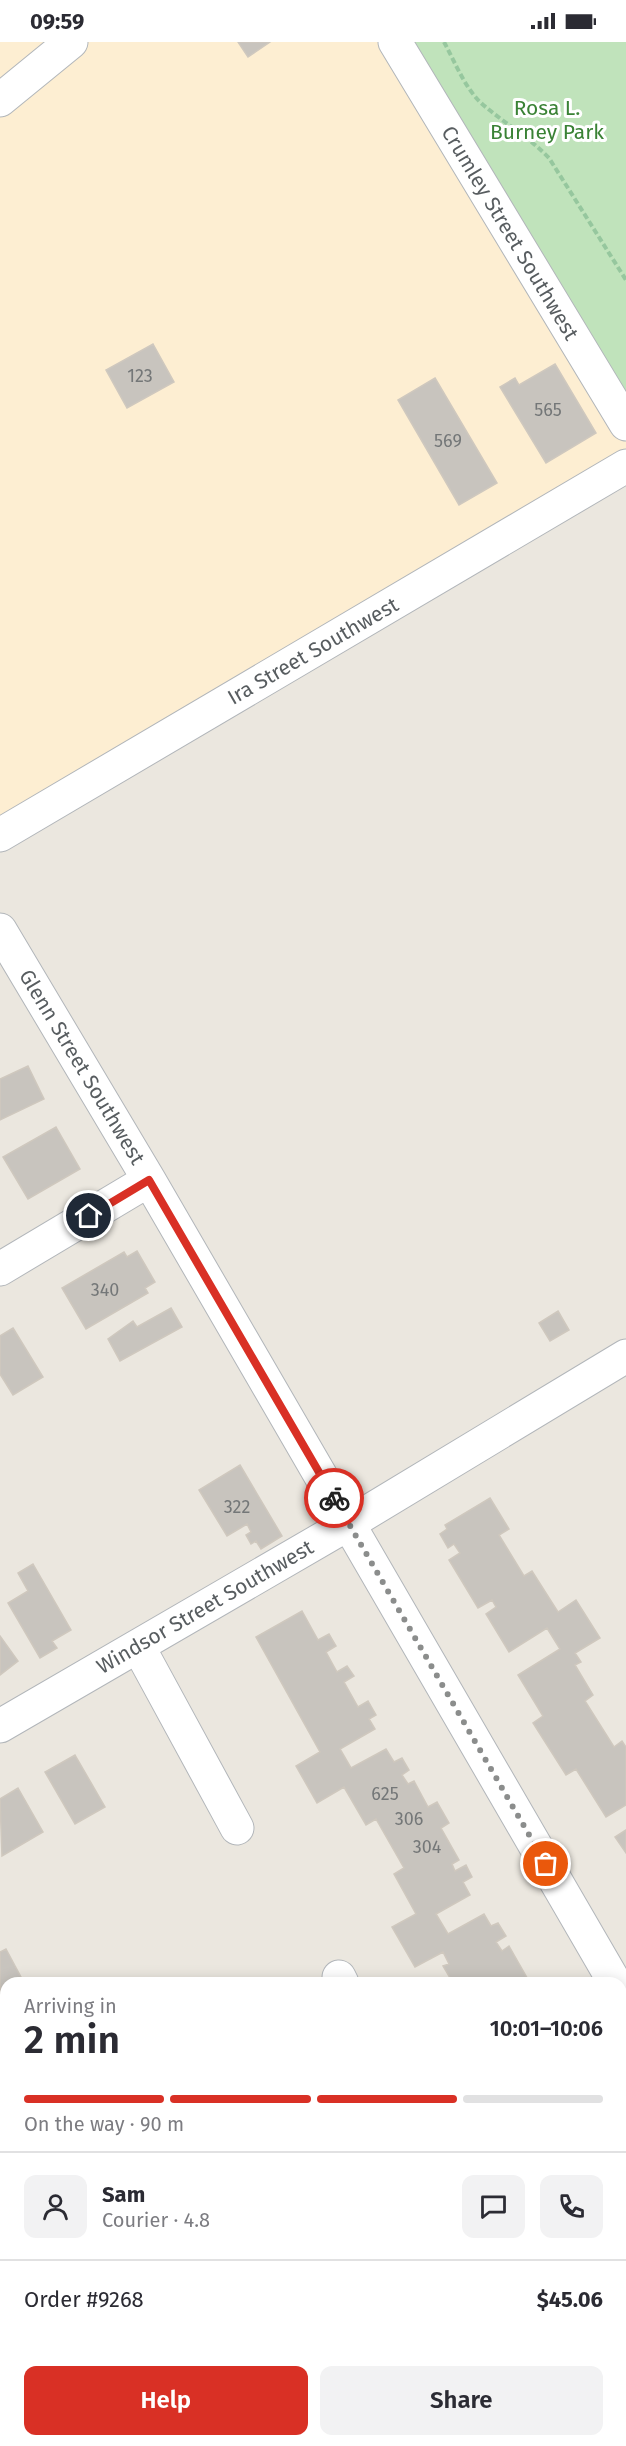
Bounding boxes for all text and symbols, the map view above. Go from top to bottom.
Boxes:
text: 09:59 [30,8,84,35]
park label: Rosa L. Burney Park [490,95,604,145]
street label: Crumley Street Southwest [436,121,585,345]
house number: 123 [127,365,153,387]
house number: 565 [534,399,562,421]
house number: 569 [434,430,462,452]
street label: Ira Street Southwest [223,591,403,710]
street label: Glenn Street Southwest [13,965,151,1170]
pin [63,1190,114,1241]
icon: home [72,1199,105,1232]
house number: 340 [91,1279,119,1301]
courier [304,1468,364,1528]
icon: bike [318,1482,351,1515]
house number: 322 [224,1496,250,1518]
street label: Windsor Street Southwest [92,1534,318,1680]
house number: 625 [371,1783,399,1805]
house number: 306 [395,1808,423,1830]
house number: 304 [413,1836,442,1858]
pin [520,1838,571,1889]
icon: bag [529,1847,562,1880]
text: Arriving in [24,1994,117,2018]
text: 10:01–10:06 [490,2015,603,2042]
text: 2 min [24,2017,120,2063]
text: On the way · 90 m [24,2112,184,2136]
button: person [24,2175,87,2238]
button: chat [462,2175,525,2238]
button: phone [540,2175,603,2238]
text: Sam [102,2181,145,2208]
text: Courier · 4.8 [102,2208,210,2232]
text: Order #9268 [24,2286,144,2313]
text: $45.06 [537,2286,603,2313]
button: Help [24,2366,308,2435]
button: Share [320,2366,603,2435]

